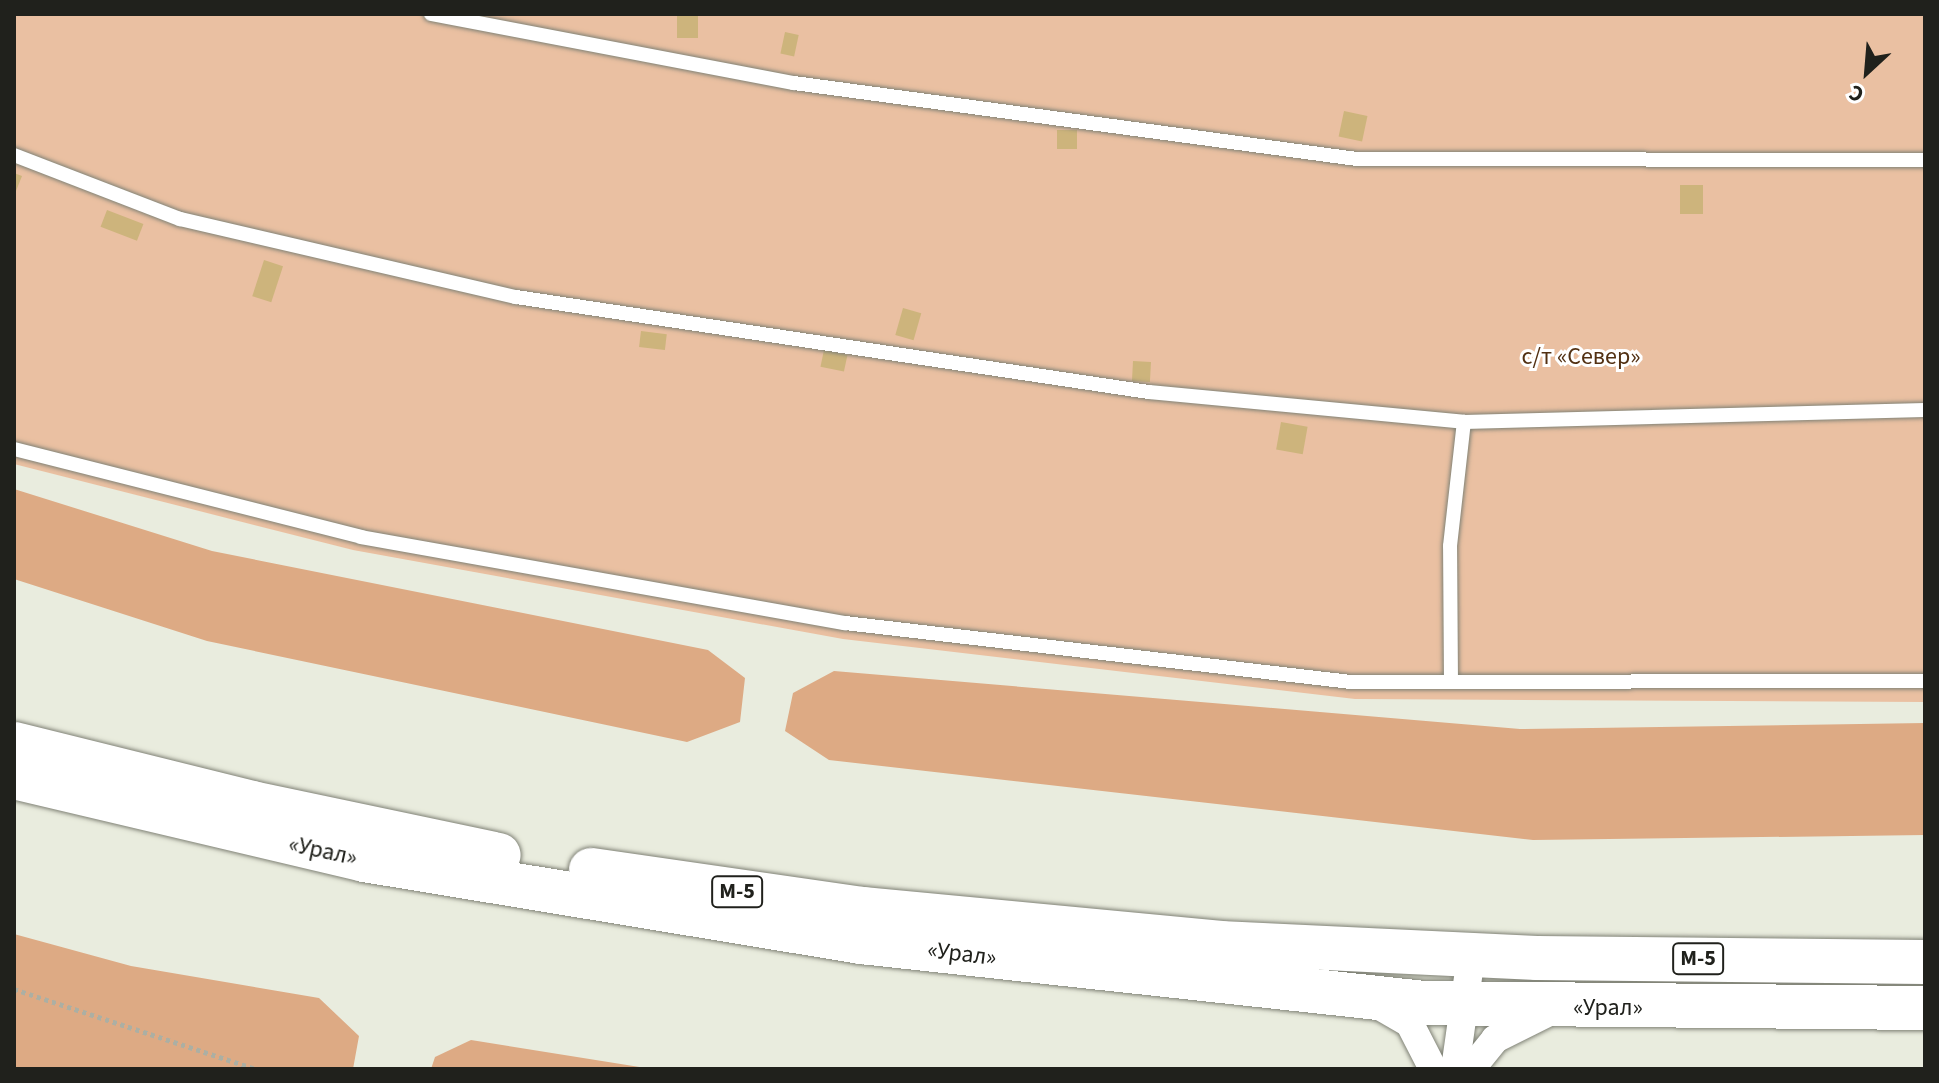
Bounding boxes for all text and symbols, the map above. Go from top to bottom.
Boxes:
north arrow [1827,32,1907,112]
text: С [1844,76,1869,111]
park label: с/т «Север» [1521,343,1641,371]
street label: «Урал» [286,830,360,872]
road number: М-5 [711,874,763,910]
street label: «Урал» [926,935,998,973]
road number: М-5 [1672,941,1724,977]
street label: «Урал» [1573,994,1643,1022]

